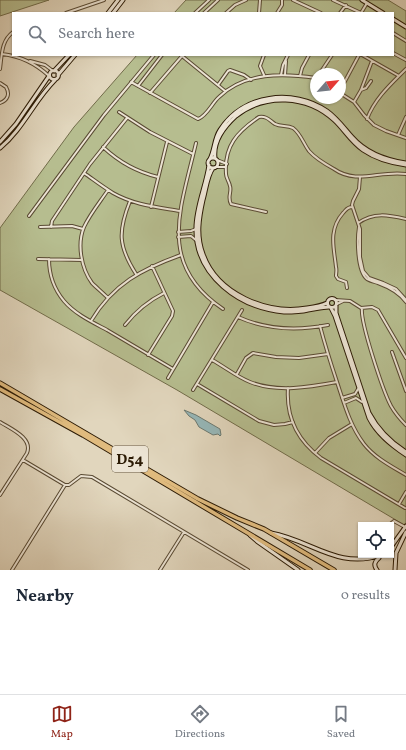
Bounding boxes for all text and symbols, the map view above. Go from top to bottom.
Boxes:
search box [12,12,394,56]
icon: search [26,23,48,45]
text: Search here [58,24,135,45]
north arrow [310,68,346,104]
road number: D54 [112,446,148,472]
map controls [358,522,394,558]
button: locate [358,522,394,558]
text: Nearby [16,585,74,608]
text: 0 results [341,587,390,605]
tab: Map [51,703,73,742]
tab: Directions [175,703,225,742]
tab: Saved [327,703,355,742]

